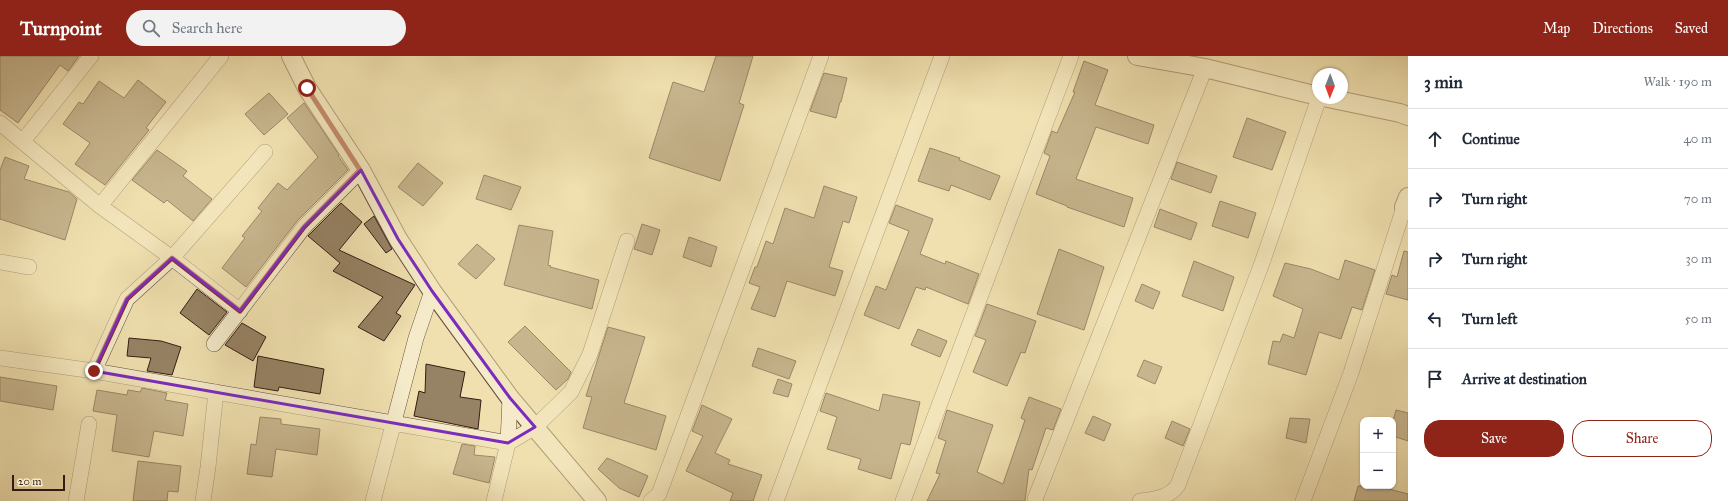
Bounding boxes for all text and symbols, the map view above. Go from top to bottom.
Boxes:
search box [126,10,406,46]
text: Turnpoint [20,17,102,40]
icon: search [140,17,162,39]
text: Search here [172,19,243,37]
text: Map [1543,20,1570,37]
text: Directions [1592,20,1653,37]
text: Saved [1675,20,1708,37]
north arrow [1312,68,1348,104]
text: 3 min [1424,72,1463,93]
text: Walk · 190 m [1643,74,1712,90]
route start [298,79,316,97]
icon: ahead [1424,128,1446,150]
text: Continue [1462,130,1520,148]
text: 40 m [1683,131,1712,147]
icon: right [1424,188,1446,210]
text: Turn right [1462,190,1527,208]
text: 70 m [1684,191,1712,207]
icon: right [1424,248,1446,270]
text: Turn right [1462,250,1527,268]
text: 30 m [1686,251,1712,267]
icon: left [1424,308,1446,330]
text: Turn left [1462,310,1518,328]
text: 50 m [1685,311,1712,327]
route end [85,362,103,380]
icon: arrive [1424,368,1446,390]
text: Arrive at destination [1462,370,1587,388]
map controls [1360,417,1396,489]
button: + [1360,417,1396,453]
button: Save [1424,420,1564,457]
button: Share [1572,420,1712,457]
button: − [1360,453,1396,489]
scale bar [12,473,65,492]
text: 20 m [18,475,41,488]

